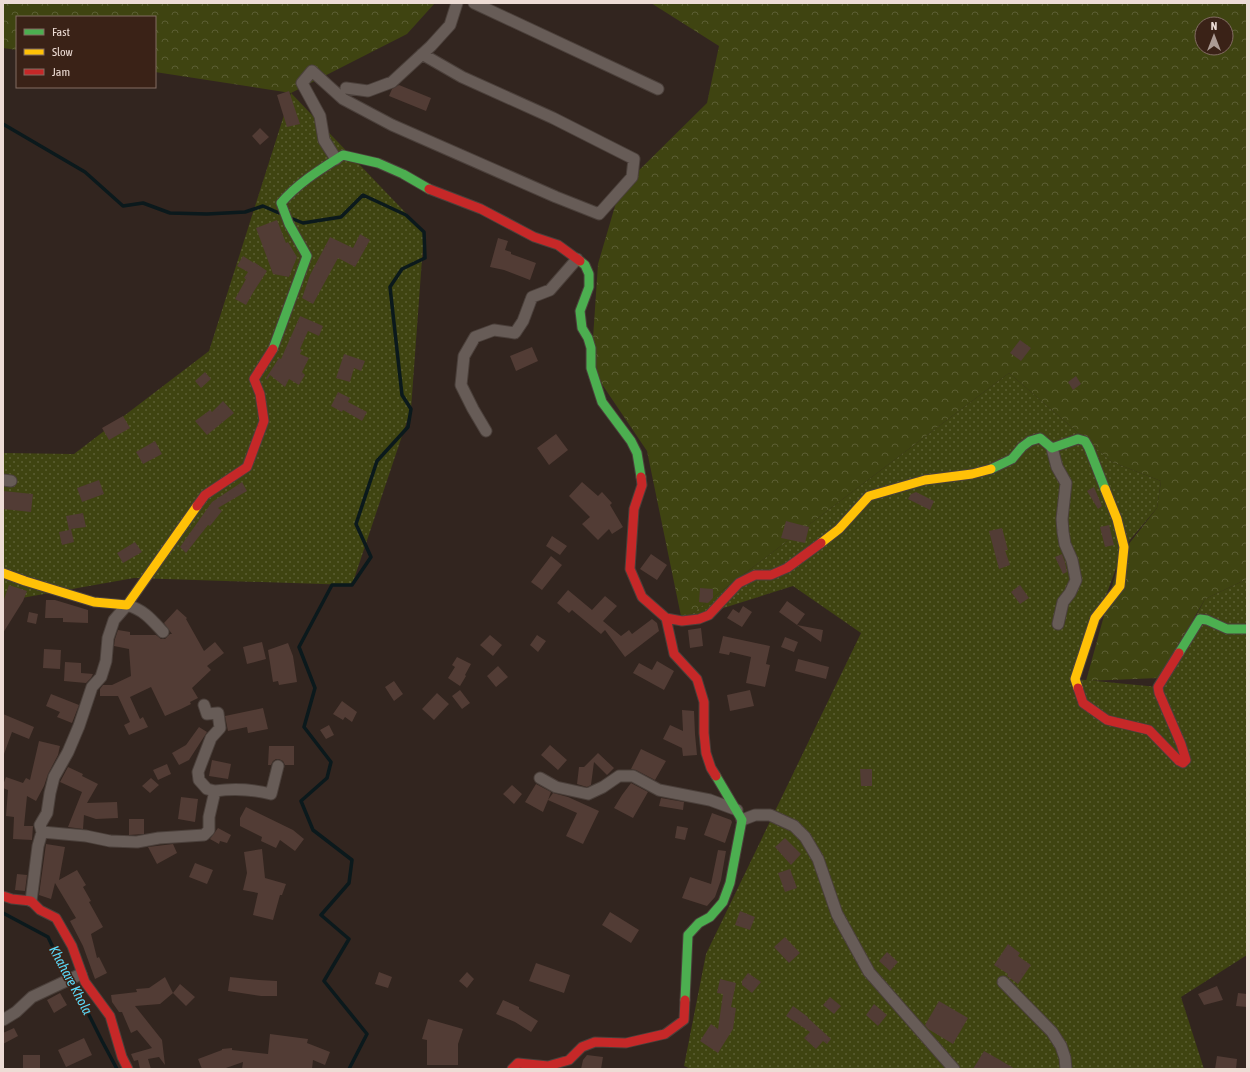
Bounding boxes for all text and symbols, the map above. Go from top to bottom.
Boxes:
legend [16,16,156,88]
north arrow [1194,16,1234,56]
text: N [1211,20,1217,32]
text: Fast [52,25,70,39]
text: Slow [52,45,73,59]
text: Jam [52,65,70,79]
water label: Khahare Khola [46,943,96,1018]

